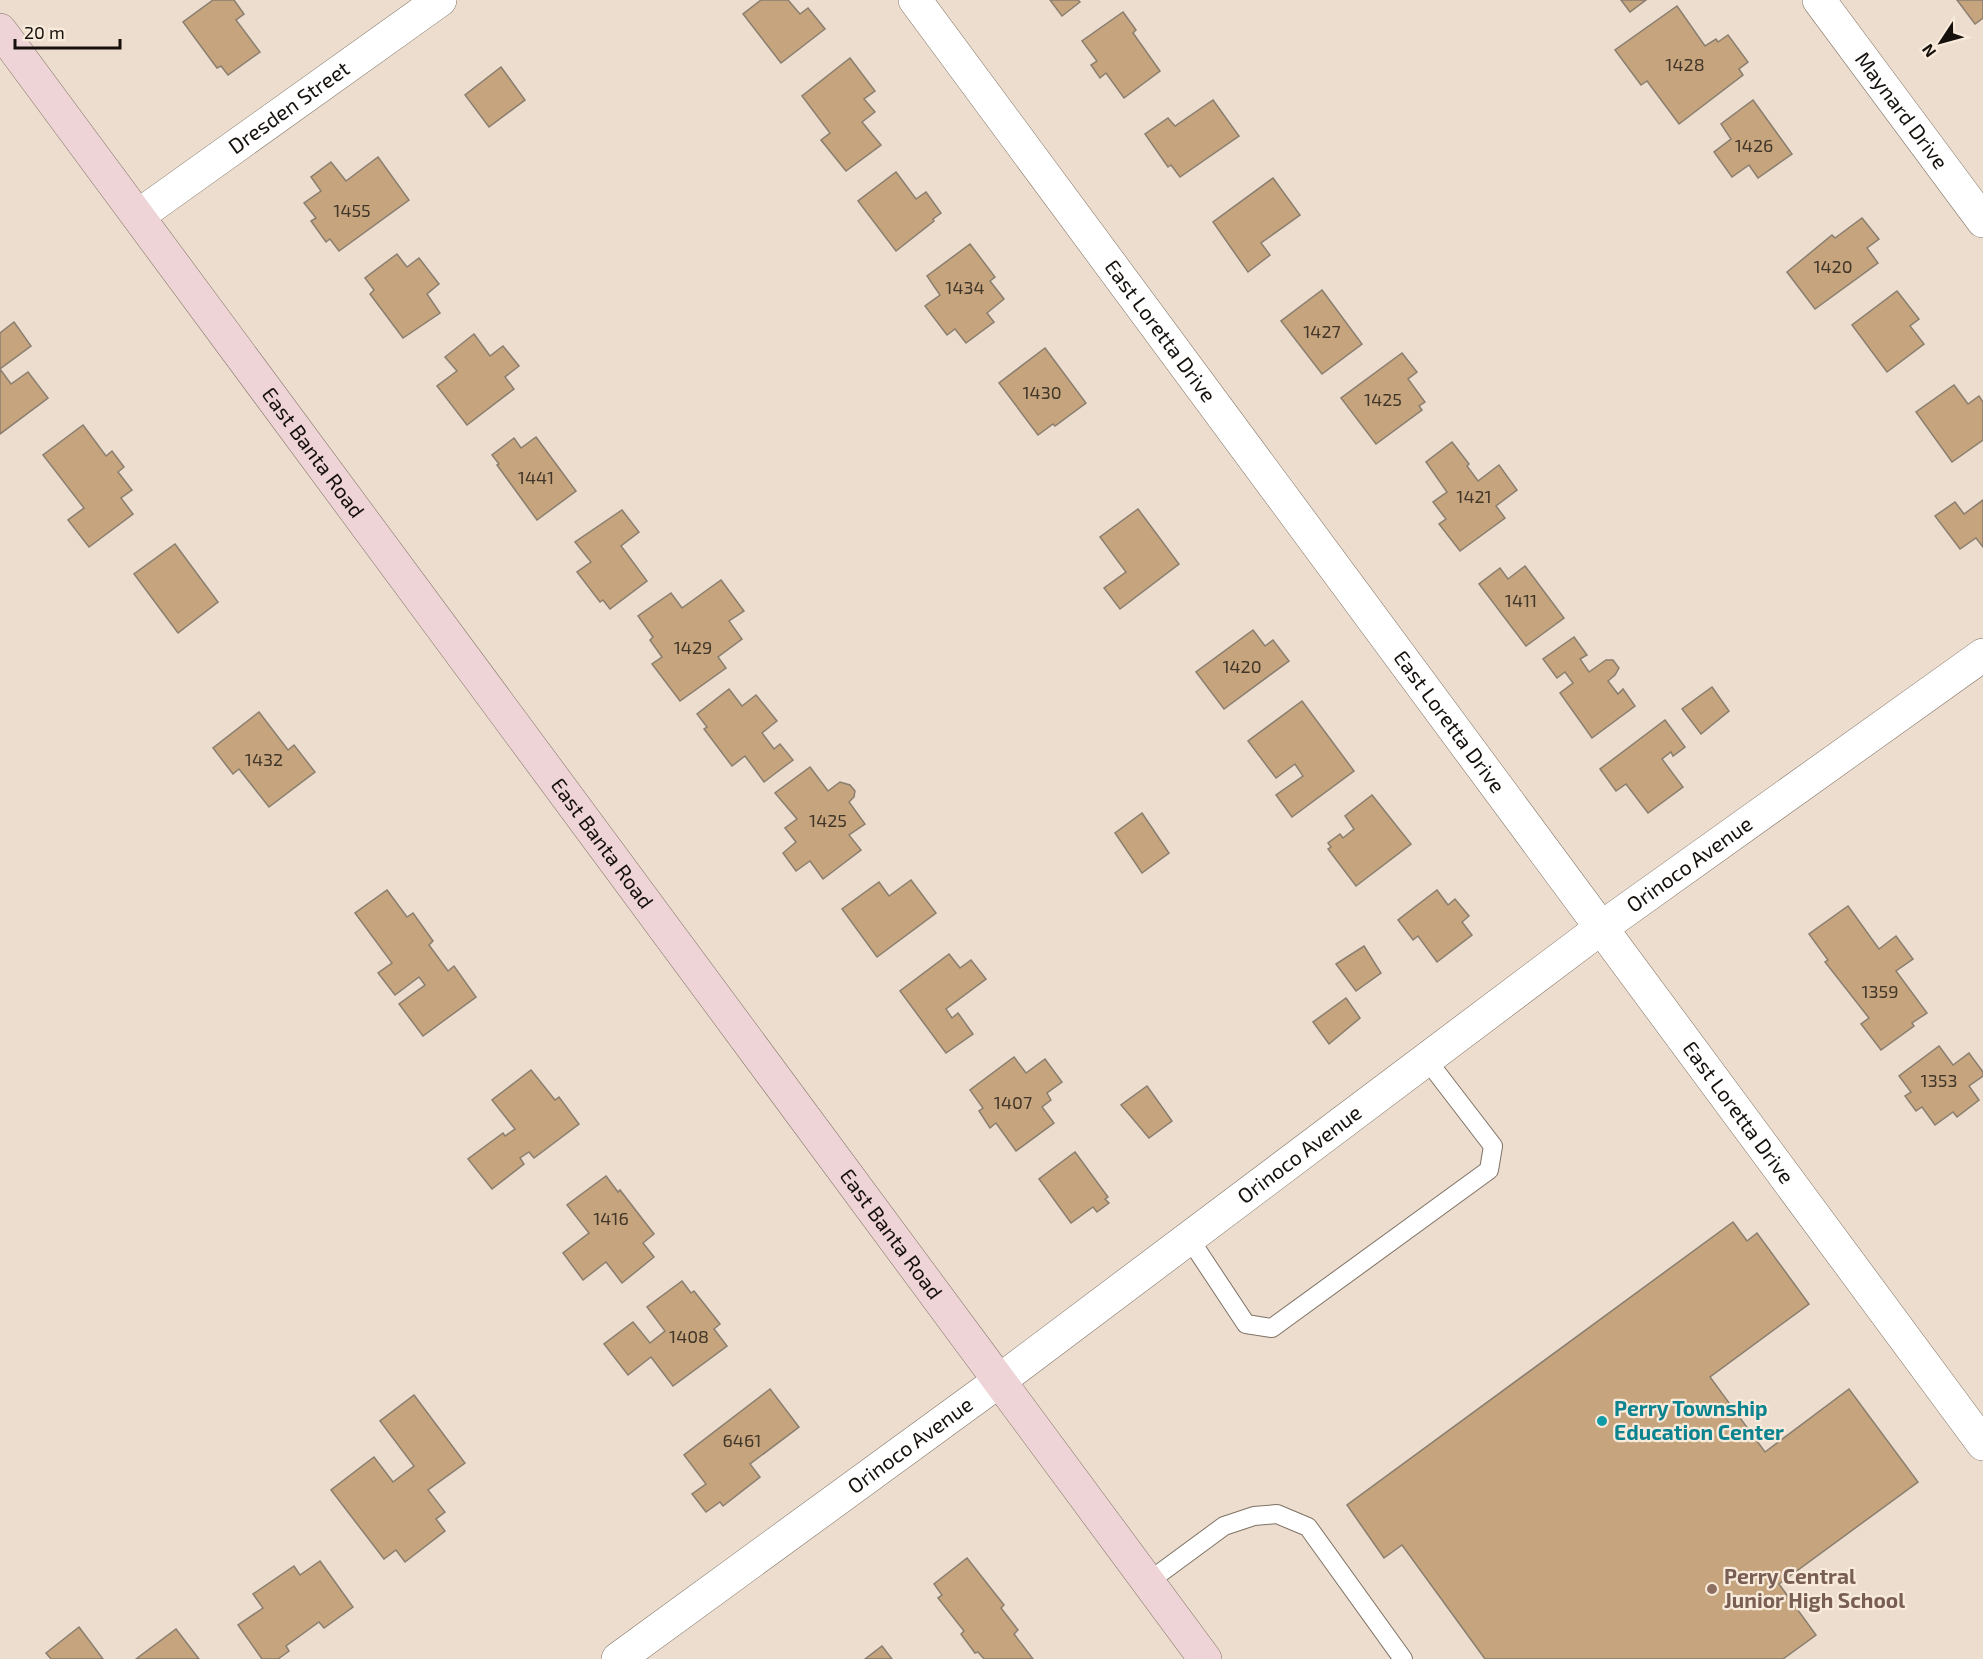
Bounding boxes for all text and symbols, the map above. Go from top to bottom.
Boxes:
scale bar [15,12,120,50]
north arrow [1911,12,1971,72]
text: 20 m [24,21,65,43]
text: N [1917,41,1940,61]
street label: Maynard Drive [1851,46,1954,173]
house number: 1428 [1665,53,1705,75]
street label: Dresden Street [223,55,354,158]
house number: 1426 [1735,134,1773,156]
house number: 1455 [333,199,371,221]
street label: East Loretta Drive [1100,254,1222,407]
house number: 1420 [1813,255,1853,277]
house number: 1434 [945,276,985,298]
house number: 1427 [1303,320,1341,342]
house number: 1430 [1022,381,1062,403]
street label: East Banta Road [258,382,370,522]
house number: 1425 [1364,388,1402,410]
house number: 1441 [518,466,554,488]
house number: 1421 [1456,485,1492,507]
house number: 1411 [1505,589,1537,611]
house number: 1429 [674,636,712,658]
street label: East Loretta Drive [1389,645,1511,797]
house number: 1420 [1222,655,1262,677]
house number: 1432 [245,748,283,770]
street label: East Banta Road [547,773,659,913]
house number: 1425 [809,809,847,831]
street label: Orinoco Avenue [1621,810,1756,917]
house number: 1359 [1861,980,1899,1002]
street label: East Loretta Drive [1678,1036,1800,1188]
house number: 1353 [1921,1069,1957,1091]
house number: 1407 [994,1091,1032,1113]
street label: Orinoco Avenue [1232,1099,1366,1208]
street label: East Banta Road [836,1163,949,1304]
house number: 1416 [593,1207,629,1229]
house number: 1408 [669,1325,709,1347]
street label: Orinoco Avenue [842,1391,977,1498]
place label: Perry Township Education Center [1614,1395,1784,1444]
marker: Perry Township Education Center [1595,1414,1609,1428]
house number: 6461 [723,1429,761,1451]
place label: Perry Central Junior High School [1724,1563,1905,1612]
marker: Perry Central Junior High School [1705,1582,1719,1596]

